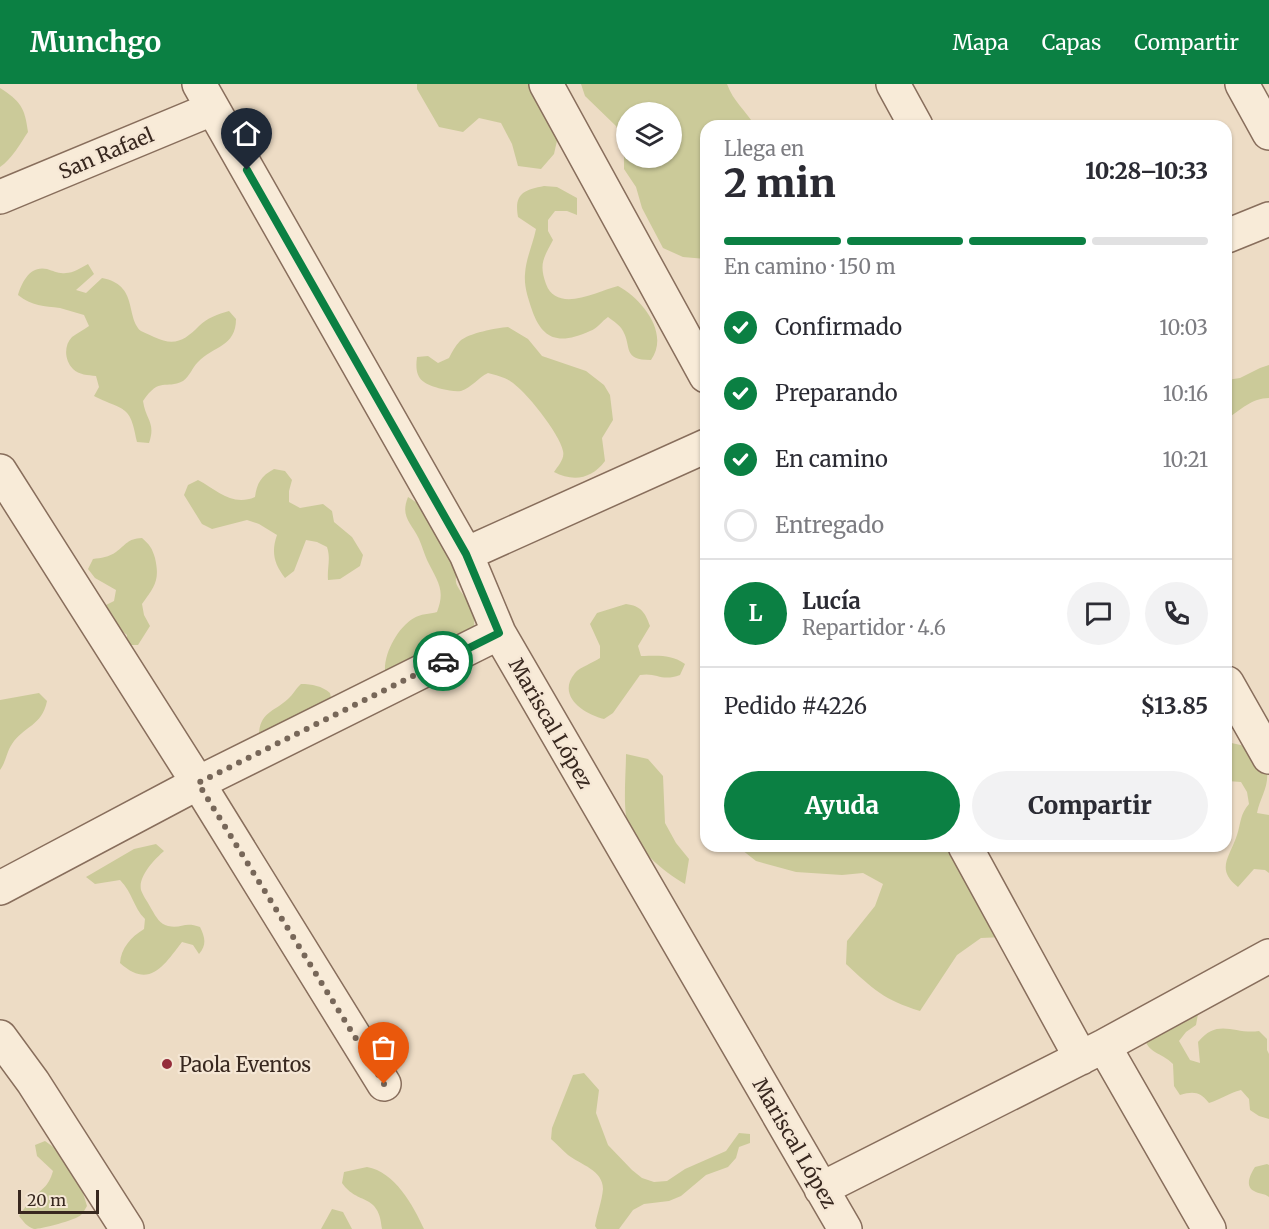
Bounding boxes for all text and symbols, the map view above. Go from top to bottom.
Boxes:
text: Munchgo [30,24,161,60]
text: Mapa [952,29,1009,56]
text: Capas [1042,29,1101,56]
text: Compartir [1134,29,1239,56]
map controls [616,102,682,168]
button: layers [616,102,682,168]
pin [221,108,272,170]
icon: home [230,117,263,150]
street label: San Rafael [55,122,157,184]
text: Llega en [724,136,804,161]
text: 10:28–10:33 [1085,157,1208,185]
text: 2 min [724,159,836,208]
text: En camino · 150 m [724,254,896,279]
icon: check [724,311,757,344]
text: Confirmado [775,313,902,341]
text: 10:03 [1159,315,1208,340]
icon: check [724,377,757,410]
text: Preparando [775,379,898,407]
text: 10:16 [1163,381,1208,406]
icon: check [724,443,757,476]
text: En camino [775,445,888,473]
text: 10:21 [1162,447,1208,472]
text: Entregado [775,511,884,539]
button: chat [1067,582,1130,645]
button: phone [1145,582,1208,645]
text: Lucía [802,587,861,615]
text: L [749,599,763,627]
text: Repartidor · 4.6 [802,615,946,640]
courier [413,631,473,691]
icon: car [427,645,460,678]
street label: Mariscal López [504,653,598,793]
text: Pedido #4226 [724,692,867,720]
text: $13.85 [1141,692,1208,720]
button: Ayuda [724,771,960,840]
button: Compartir [972,771,1208,840]
pin [358,1022,409,1084]
icon: bag [367,1031,400,1064]
place label: Paola Eventos [179,1052,311,1077]
marker: Paola Eventos [160,1057,174,1071]
street label: Mariscal López [748,1073,842,1213]
scale bar [18,1187,99,1214]
text: 20 m [27,1190,66,1210]

